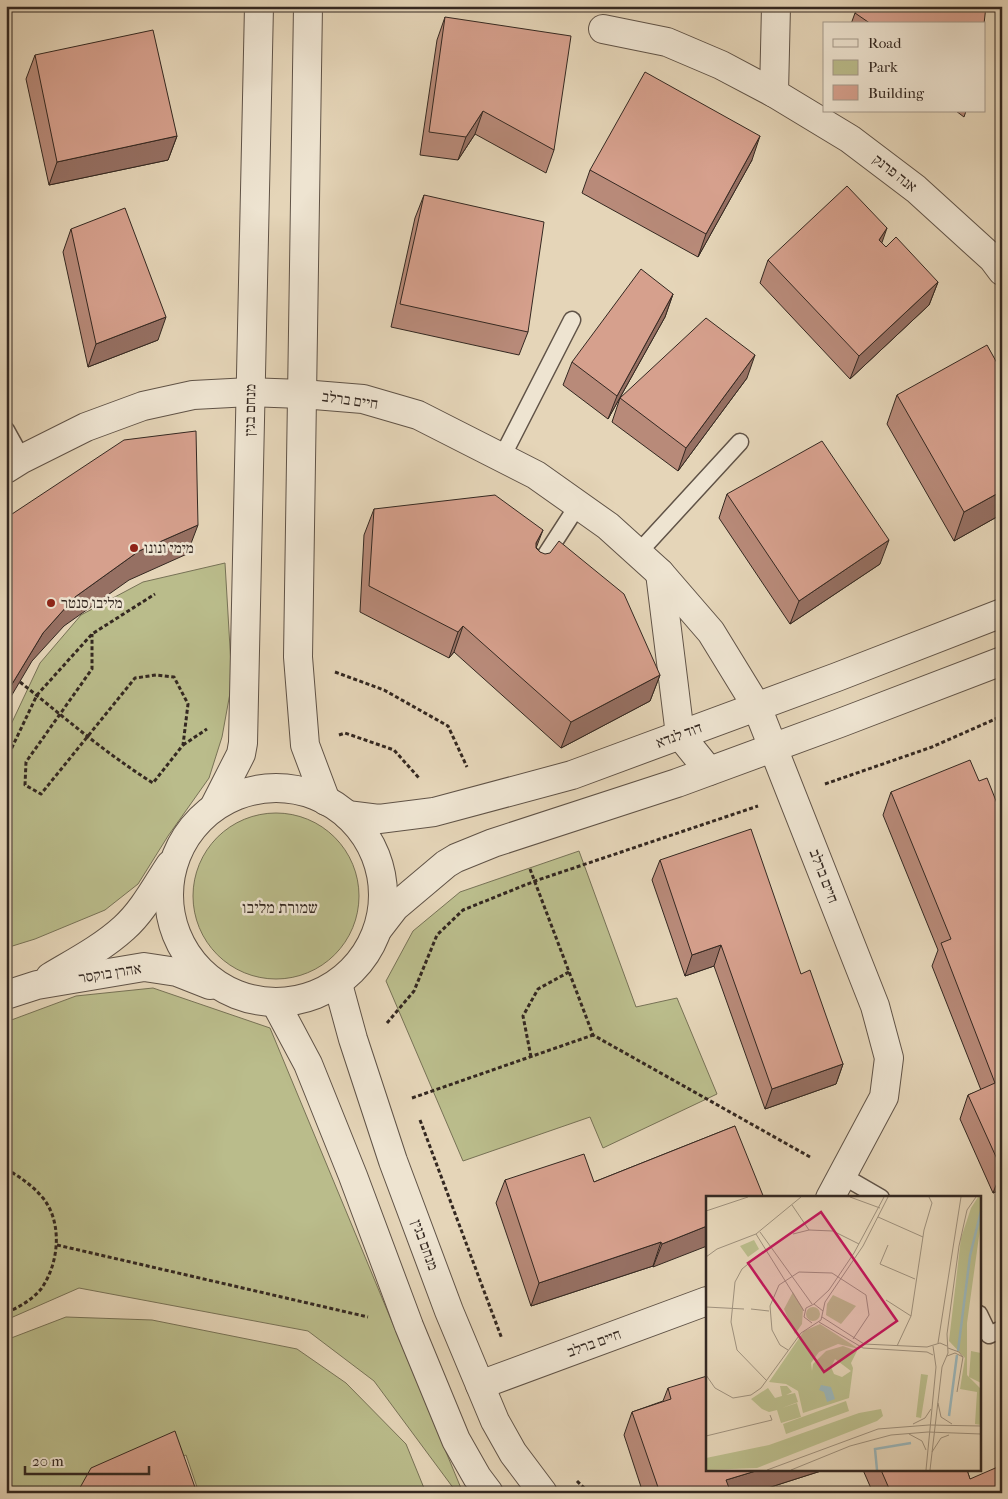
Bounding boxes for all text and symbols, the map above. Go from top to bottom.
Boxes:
legend [823,22,986,112]
text: Road [868,34,902,52]
text: Park [868,58,898,76]
text: Building [868,84,925,102]
street label: אנה פרנק [869,150,921,196]
street label: מנחם בגין [241,384,259,436]
street label: חיים ברלב [321,387,379,413]
place label: מימי ונונו [144,539,194,557]
marker: מימי ונונו [128,542,140,554]
place label: מליבו סנטר [61,594,123,612]
marker: מליבו סנטר [45,597,57,609]
street label: דוד לנדא [653,718,705,752]
street label: חיים ברלב [805,846,843,906]
district label: שמורת מליבו [242,898,318,917]
street label: אהרן בוקסר [77,959,143,987]
inset map [706,1196,980,1472]
street label: מנחם בגין [408,1217,442,1273]
street label: חיים ברלב [564,1325,624,1361]
scale bar [25,1444,149,1476]
text: 20 m [32,1452,64,1470]

